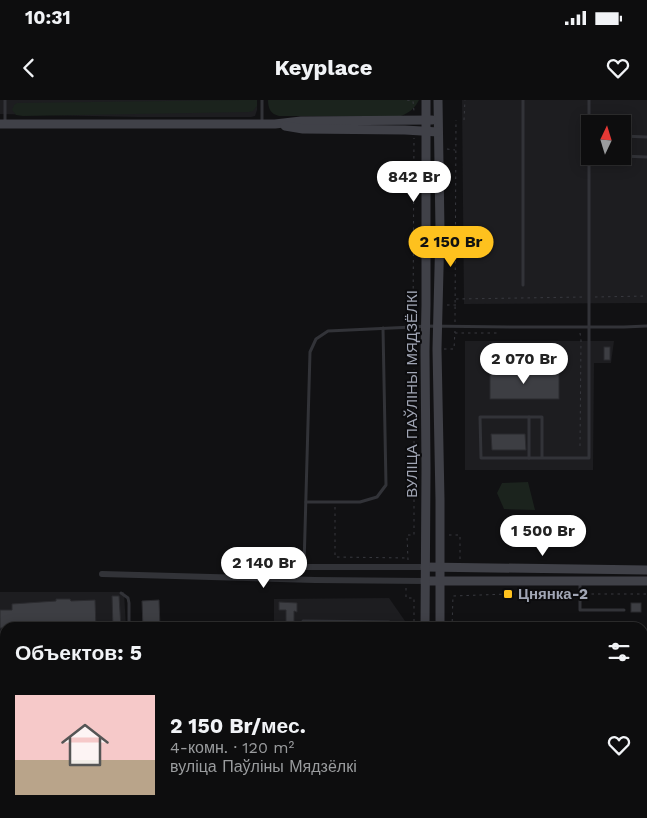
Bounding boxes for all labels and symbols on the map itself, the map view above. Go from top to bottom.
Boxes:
north arrow [581,115,631,165]
pin: 842 Br [373,161,455,203]
pin: 2 150 Br [399,226,503,268]
street label: ВУЛІЦА ПАЎЛІНЫ МЯДЗЁЛКІ [403,290,421,498]
pin: 2 070 Br [472,342,576,385]
pin: 1 500 Br [491,514,595,557]
pin: 2 140 Br [212,546,316,589]
place label: Цнянка-2 [518,585,588,603]
marker: Цнянка-2 [502,588,514,600]

